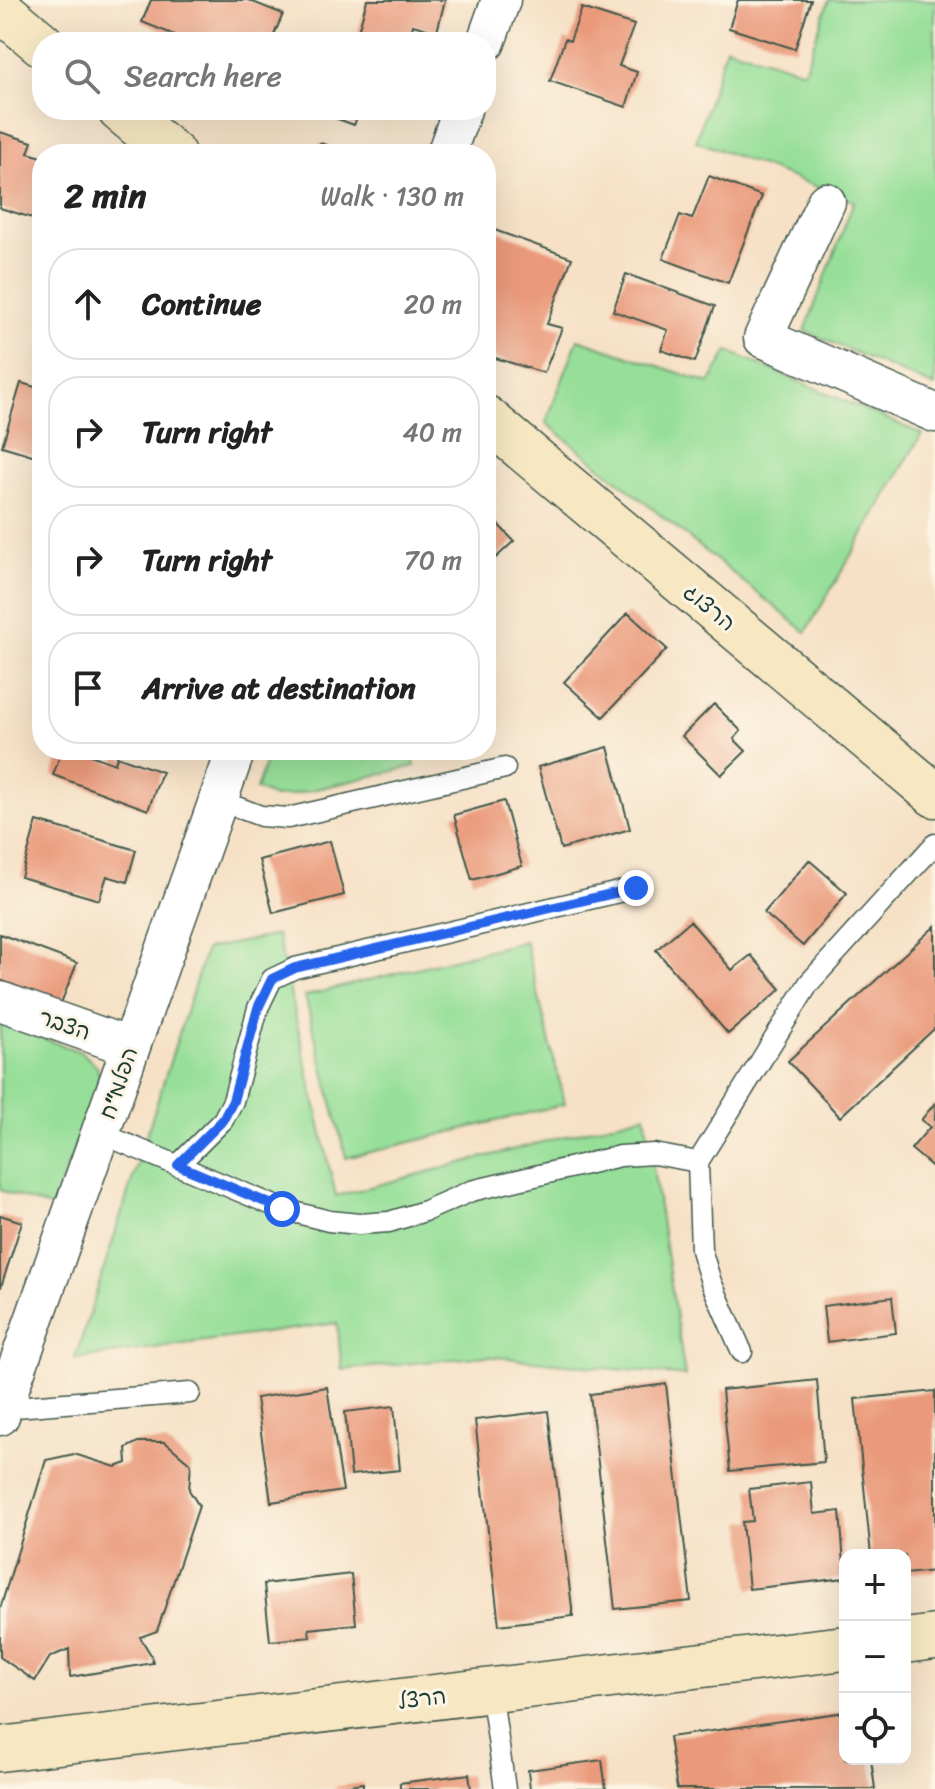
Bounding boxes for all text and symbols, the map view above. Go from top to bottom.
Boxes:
search box [32,32,496,120]
text: Search here [124,49,282,103]
icon: search [60,54,104,98]
text: 2 min [64,166,146,226]
text: Walk · 130 m [321,173,464,219]
text: Continue [142,277,261,331]
text: 20 m [404,281,462,327]
icon: ahead [66,282,110,326]
text: Turn right [142,405,272,459]
text: 40 m [403,409,462,455]
icon: right [66,410,110,454]
text: Turn right [142,533,272,587]
text: 70 m [404,537,462,583]
icon: right [66,538,110,582]
street label: הרצוג [674,573,745,641]
text: Arrive at destination [142,661,416,715]
icon: arrive [66,666,110,710]
route end [618,870,654,906]
street label: הצבר [33,997,96,1052]
street label: הפלמ"ח [88,1042,149,1125]
route start [264,1191,300,1227]
map controls [839,1549,911,1765]
button: + [839,1549,911,1621]
button: − [839,1621,911,1693]
street label: הרצל [396,1676,449,1721]
button: locate [839,1693,911,1765]

